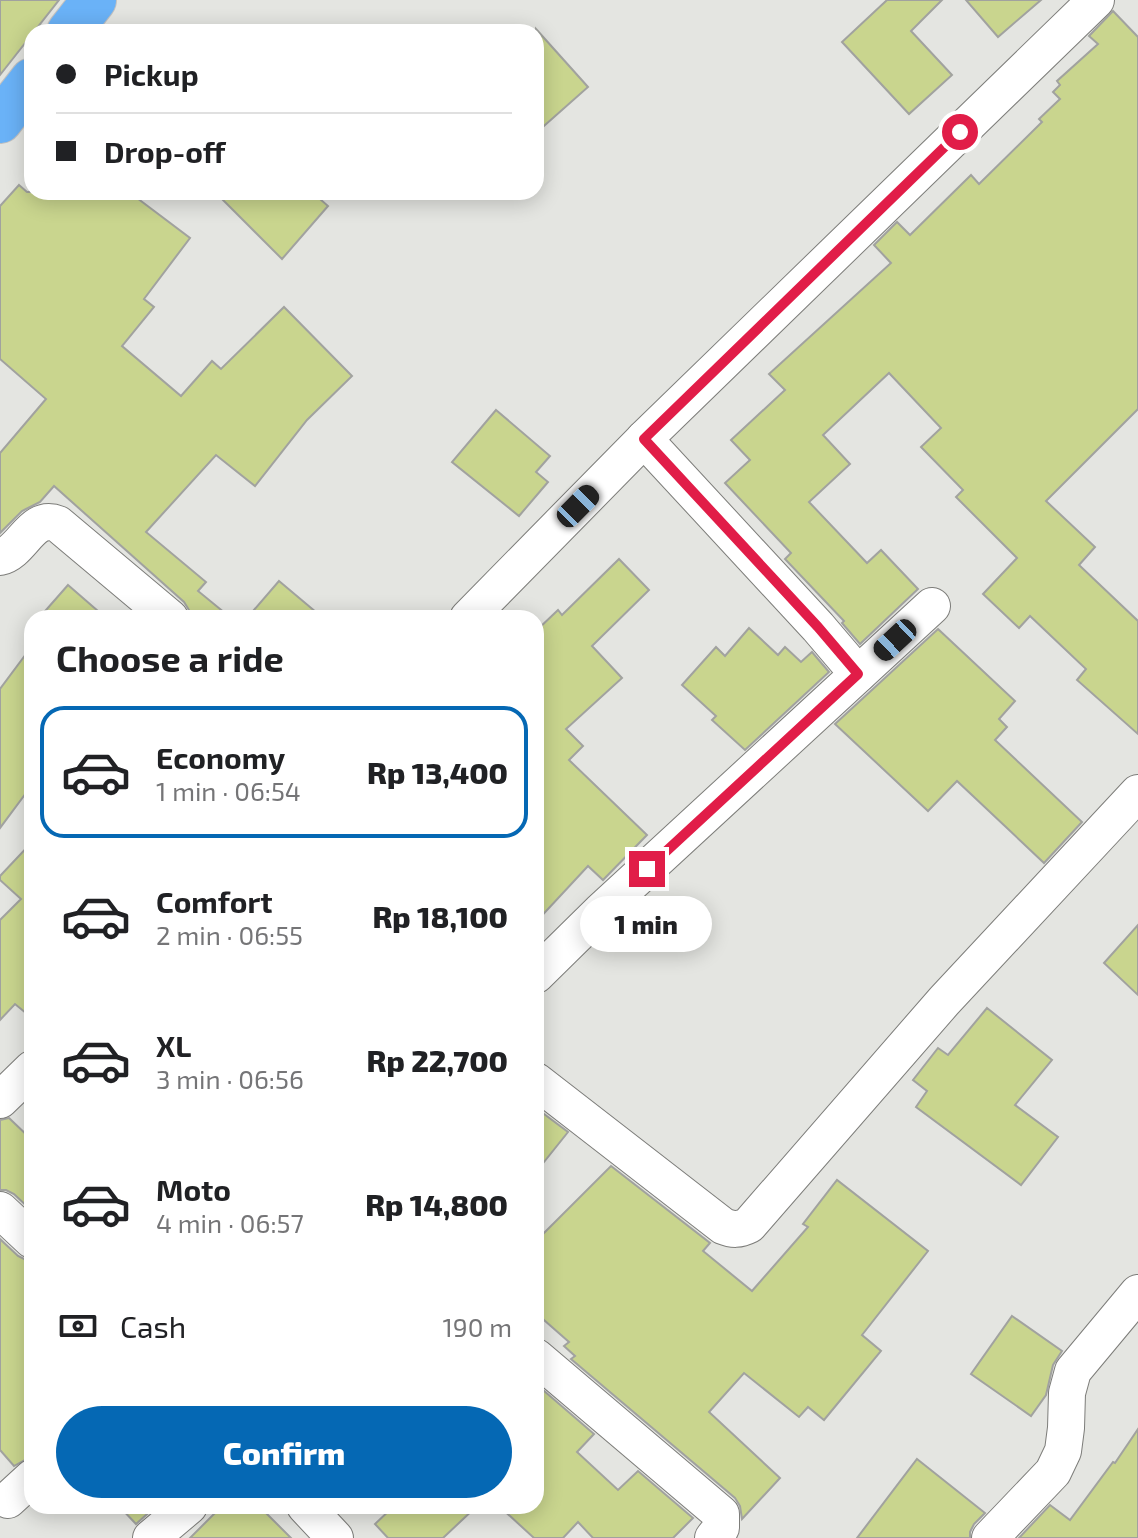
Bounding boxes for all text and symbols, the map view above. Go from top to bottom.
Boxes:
text: Pickup [104,56,199,92]
route start [942,114,978,150]
text: Drop-off [104,133,226,169]
car [553,481,603,531]
car [869,615,921,665]
text: Choose a ride [56,636,284,679]
icon: car [60,736,132,808]
text: Economy [156,739,285,775]
text: Rp 13,400 [367,754,508,790]
text: 1 min · 06:54 [156,775,301,806]
route end [629,851,665,887]
icon: car [60,880,132,952]
text: Comfort [156,883,273,919]
callout: 1 min [581,897,713,953]
text: Rp 18,100 [372,898,508,934]
text: 1 min [614,908,678,939]
text: 2 min · 06:55 [156,919,303,950]
icon: car [60,1024,132,1096]
text: XL [156,1027,191,1063]
text: Rp 22,700 [367,1042,508,1078]
text: 3 min · 06:56 [156,1063,304,1094]
icon: car [60,1168,132,1240]
text: Moto [156,1171,231,1207]
text: Rp 14,800 [365,1186,508,1222]
text: 4 min · 06:57 [156,1207,304,1238]
icon: cash [56,1304,100,1348]
text: Cash [120,1308,186,1344]
text: 190 m [443,1311,512,1342]
button: Confirm [56,1406,512,1498]

